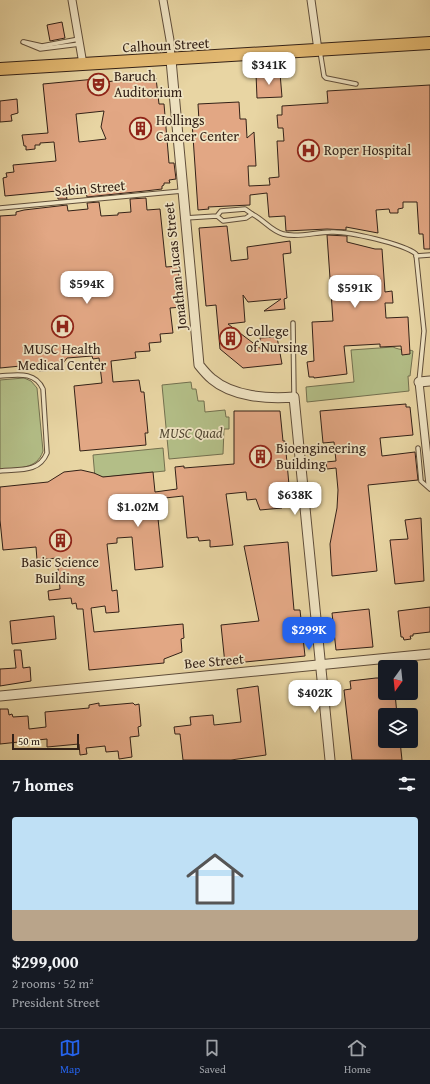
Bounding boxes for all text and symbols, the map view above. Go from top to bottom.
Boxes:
street label: Calhoun Street [122,33,210,57]
pin: $341K [241,52,297,86]
text: $341K [251,55,287,74]
place label: Baruch Auditorium [114,66,183,102]
theatre icon: Baruch Auditorium [85,71,111,97]
place label: Hollings Cancer Center [156,110,239,146]
building icon: Hollings Cancer Center [128,115,154,141]
hospital icon: Roper Hospital [296,137,322,163]
place label: Roper Hospital [324,140,411,160]
street label: Sabin Street [54,175,126,201]
street label: Jonathan Lucas Street [158,201,192,333]
pin: $594K [59,271,115,305]
text: $594K [69,274,105,293]
pin: $591K [327,275,383,309]
text: $591K [337,278,373,297]
hospital icon: MUSC Health Medical Center [49,314,75,340]
place label: College of Nursing [246,321,308,357]
building icon: College of Nursing [217,326,243,352]
place label: MUSC Health Medical Center [18,339,107,375]
park label: MUSC Quad [159,423,223,443]
place label: Bioengineering Building [276,438,366,474]
building icon: Bioengineering Building [247,443,273,469]
pin: $638K [267,482,323,516]
text: $638K [277,485,313,504]
pin: $1.02M [105,494,171,528]
text: $1.02M [117,497,159,516]
building icon: Basic Science Building [47,527,73,553]
place label: Basic Science Building [21,552,99,588]
pin: $299K [281,617,337,651]
text: $299K [291,620,327,639]
street label: Bee Street [183,648,245,674]
north arrow [378,660,418,700]
map controls [378,660,418,748]
pin: $402K [287,680,343,714]
text: $402K [297,683,333,702]
button: layers [378,708,418,748]
scale bar [12,732,79,751]
text: 50 m [18,733,40,749]
text: 7 homes [12,772,74,797]
icon: filters [396,773,418,795]
icon: home [179,843,251,915]
text: $299,000 [12,949,78,974]
text: 2 rooms · 52 m² [12,974,94,993]
text: President Street [12,993,100,1012]
tab: Map [59,1037,81,1077]
tab: Saved [199,1037,226,1077]
tab: Home [344,1037,371,1077]

